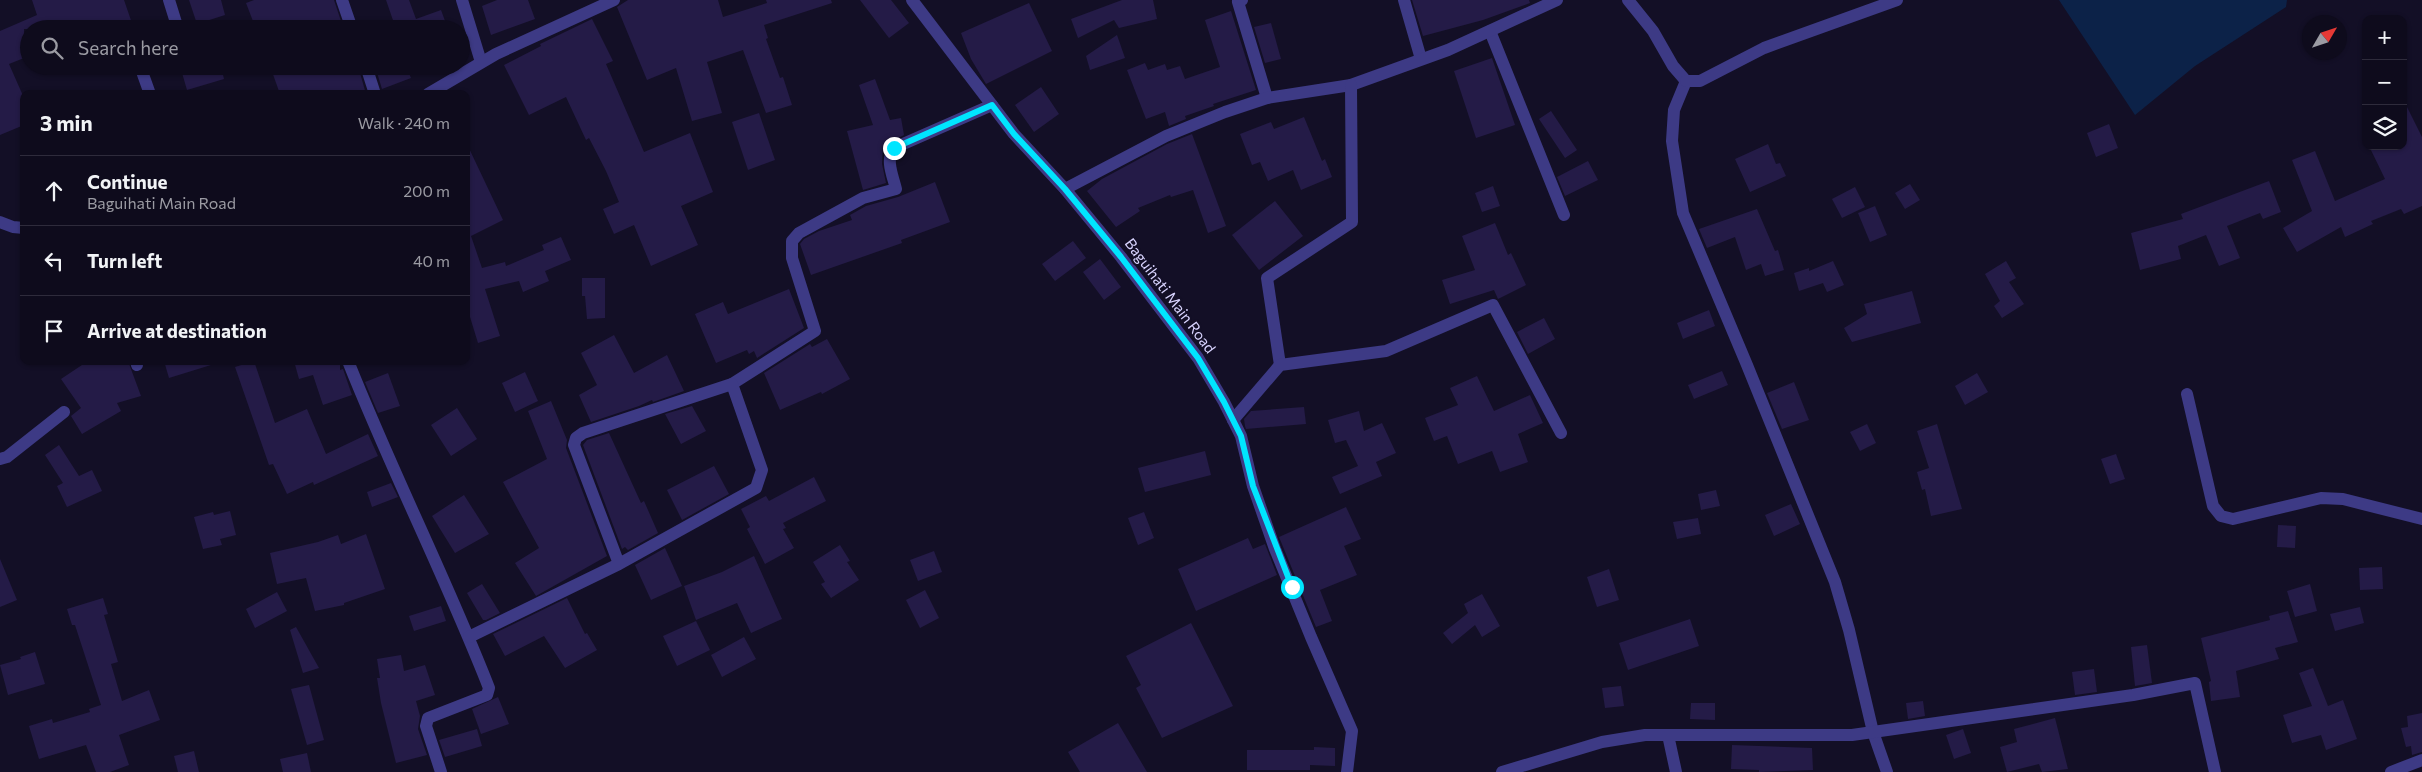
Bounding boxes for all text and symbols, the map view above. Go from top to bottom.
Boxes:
north arrow [2302,15,2347,60]
map controls [2362,15,2407,150]
button: + [2362,15,2407,60]
search box [20,20,470,75]
icon: search [38,34,66,62]
text: Search here [78,36,178,59]
button: − [2362,60,2407,105]
button: layers [2362,105,2407,150]
text: 3 min [40,110,93,135]
text: Walk · 240 m [358,113,450,132]
route end [883,137,906,160]
text: Continue [87,170,167,193]
icon: ahead [40,177,68,205]
text: 200 m [403,181,450,200]
text: Baguihati Main Road [87,193,236,212]
street label: Baguihati Main Road [1122,234,1220,357]
icon: left [40,247,68,275]
text: Turn left [87,249,162,272]
text: 40 m [413,251,450,270]
icon: arrive [40,317,68,345]
text: Arrive at destination [87,319,267,342]
route start [1281,576,1304,599]

